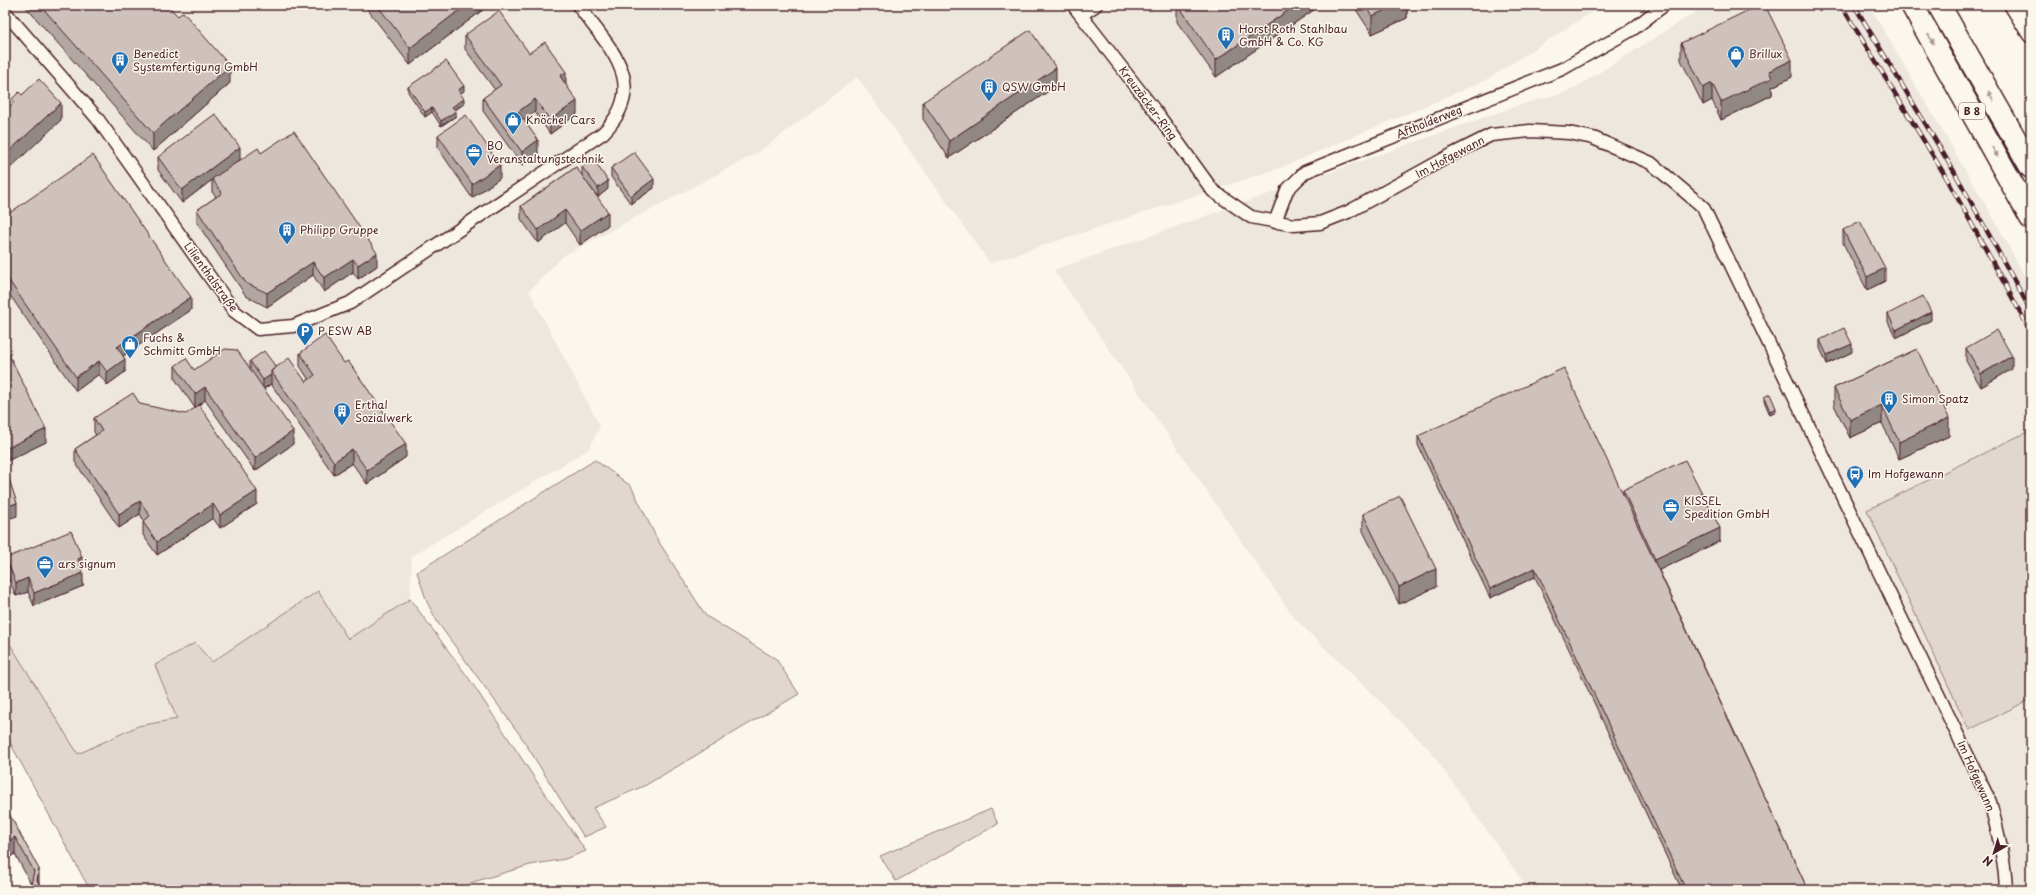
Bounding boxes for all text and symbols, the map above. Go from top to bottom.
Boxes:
place label: Horst Roth Stahlbau GmbH & Co. KG [1239,20,1347,50]
building icon: Horst Roth Stahlbau GmbH & Co. KG [1216,25,1236,50]
one-way arrow [1927,33,1934,45]
shop icon: Brillux [1726,44,1746,69]
place label: Benedict Systemfertigung GmbH [133,45,258,75]
place label: Brillux [1749,45,1783,62]
building icon: Benedict Systemfertigung GmbH [110,50,130,75]
street label: Kreuzäcker-Ring [1115,62,1182,143]
building icon: QSW GmbH [979,77,999,102]
place label: QSW GmbH [1002,78,1066,95]
one-way arrow [1988,91,1995,102]
street label: Aftholderweg [1393,101,1464,142]
road number: B 8 [1959,103,1985,119]
shop icon: Knöchel Cars [503,110,523,135]
place label: Knöchel Cars [526,111,595,128]
street label: Im Hofgewann [1412,131,1487,182]
place label: BO Veranstaltungstechnik [487,137,605,167]
office icon: BO Veranstaltungstechnik [464,142,484,167]
one-way arrow [1992,146,1999,158]
building icon: Philipp Gruppe [277,220,297,245]
place label: Philipp Gruppe [300,221,379,238]
street label: Lilienthalstraße [180,238,243,315]
parking icon: P ESW AB [295,321,315,346]
place label: P ESW AB [318,322,372,339]
place label: Fuchs & Schmitt GmbH [143,329,221,359]
shop icon: Fuchs & Schmitt GmbH [120,334,140,359]
building icon: Simon Spatz [1879,389,1899,414]
place label: Simon Spatz [1902,390,1968,407]
place label: Erthal Sozialwerk [355,396,413,426]
building icon: Erthal Sozialwerk [332,401,352,426]
bus stop icon: Im Hofgewann [1845,464,1865,489]
place label: Im Hofgewann [1868,465,1944,482]
place label: KISSEL Spedition GmbH [1684,492,1770,522]
office icon: KISSEL Spedition GmbH [1661,497,1681,522]
office icon: ars signum [35,554,55,579]
place label: ars signum [58,555,116,572]
street label: Im Hofgewann [1953,738,2000,814]
north arrow [1974,833,2014,873]
text: N [1979,852,1996,871]

